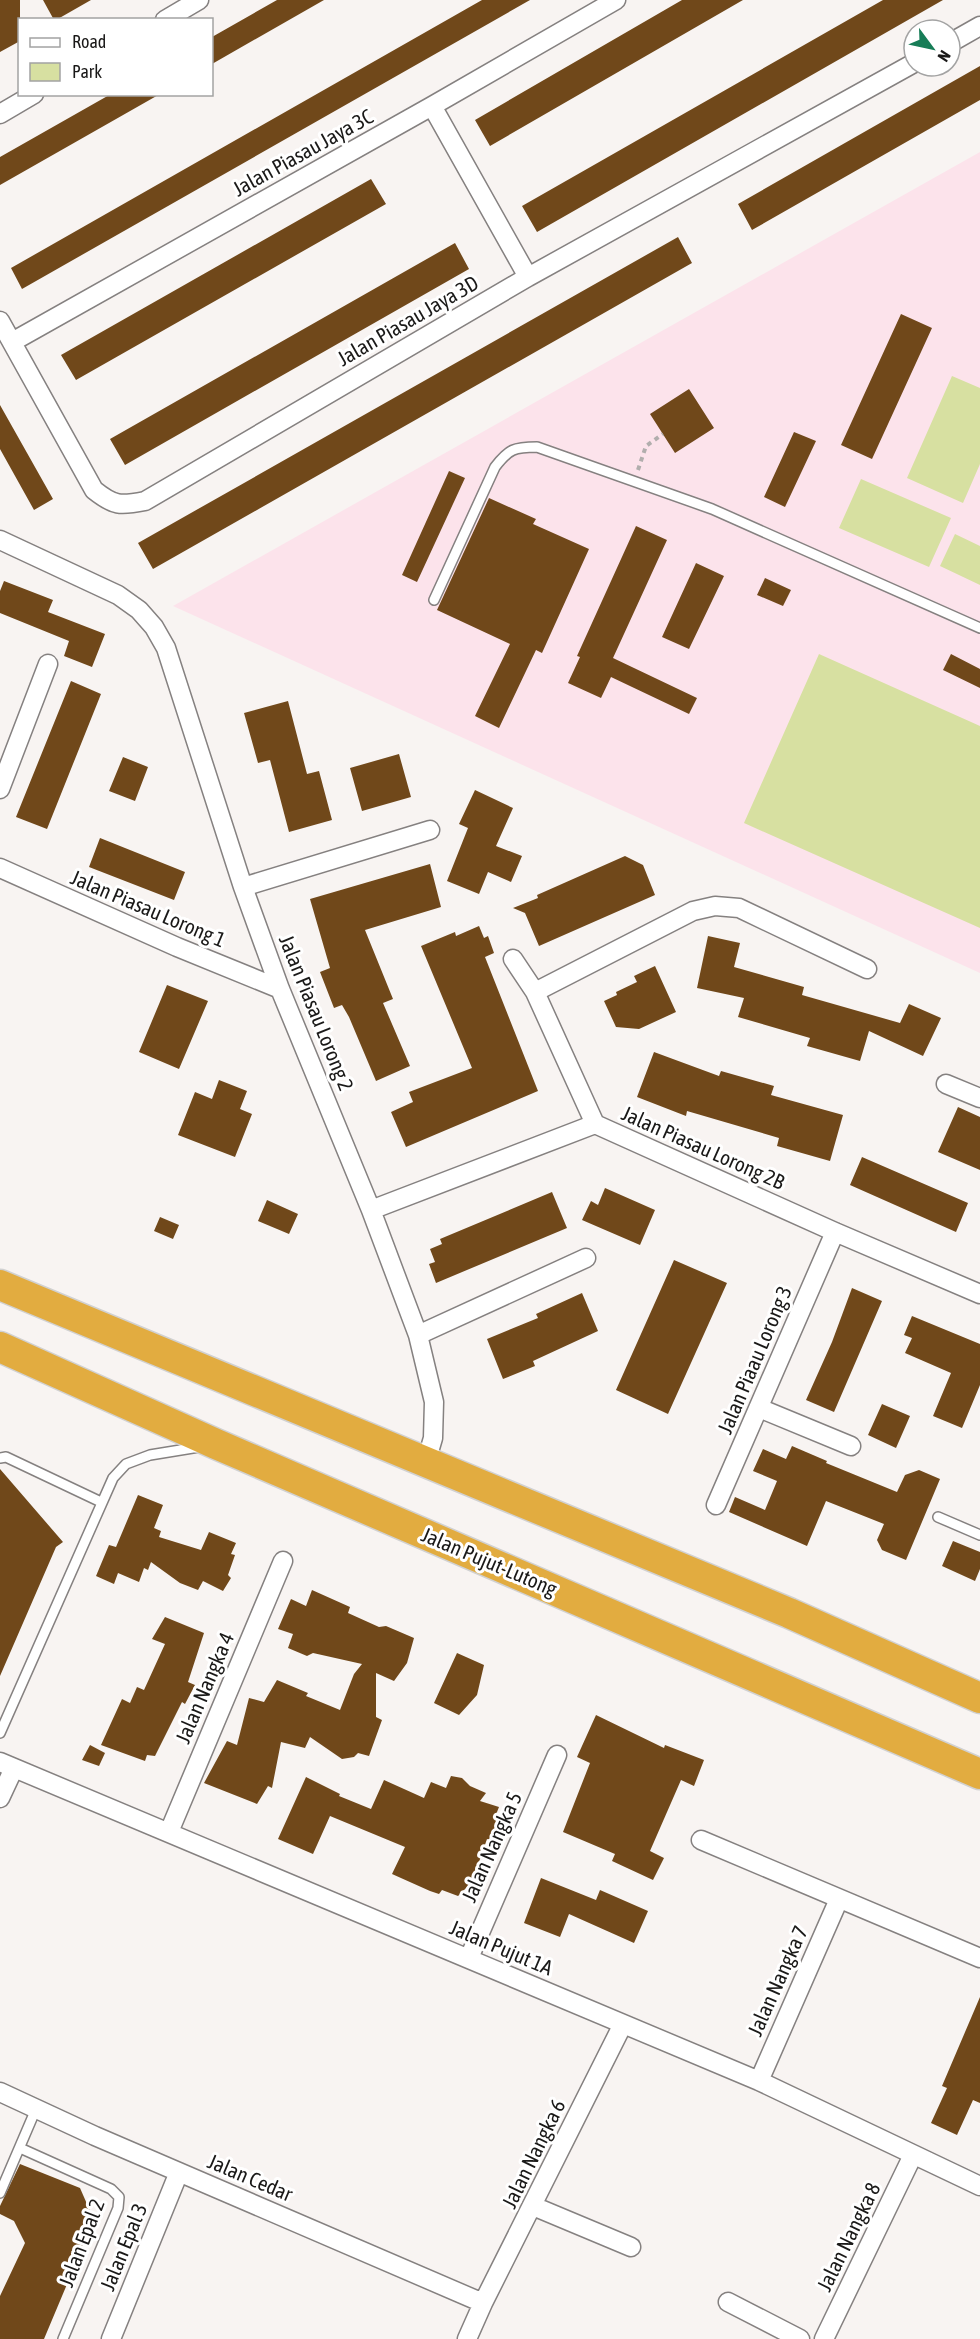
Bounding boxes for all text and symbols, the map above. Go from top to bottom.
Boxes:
legend [18,18,213,96]
north arrow [902,18,962,78]
text: Road [72,31,106,52]
text: N [934,47,955,65]
text: Park [72,61,102,82]
street label: Jalan Piasau Jaya 3C [228,103,377,201]
street label: Jalan Piasau Jaya 3D [333,270,482,370]
street label: Jalan Piasau Lorong 1 [67,865,229,951]
street label: Jalan Piasau Lorong 2 [275,931,359,1094]
street label: Jalan Piasau Lorong 2B [618,1100,788,1194]
street label: Jalan Piaau Lorong 3 [712,1282,796,1437]
street label: Jalan Pujut-Lutong [418,1522,561,1600]
street label: Jalan Nangka 4 [170,1628,238,1747]
street label: Jalan Nangka 5 [456,1788,526,1905]
street label: Jalan Pujut 1A [446,1915,557,1980]
street label: Jalan Nangka 7 [742,1922,812,2039]
street label: Jalan Nangka 6 [496,2095,570,2212]
street label: Jalan Cedar [204,2149,297,2206]
street label: Jalan Nangka 8 [811,2178,885,2295]
street label: Jalan Epal 2 [53,2195,109,2290]
street label: Jalan Epal 3 [95,2200,151,2294]

